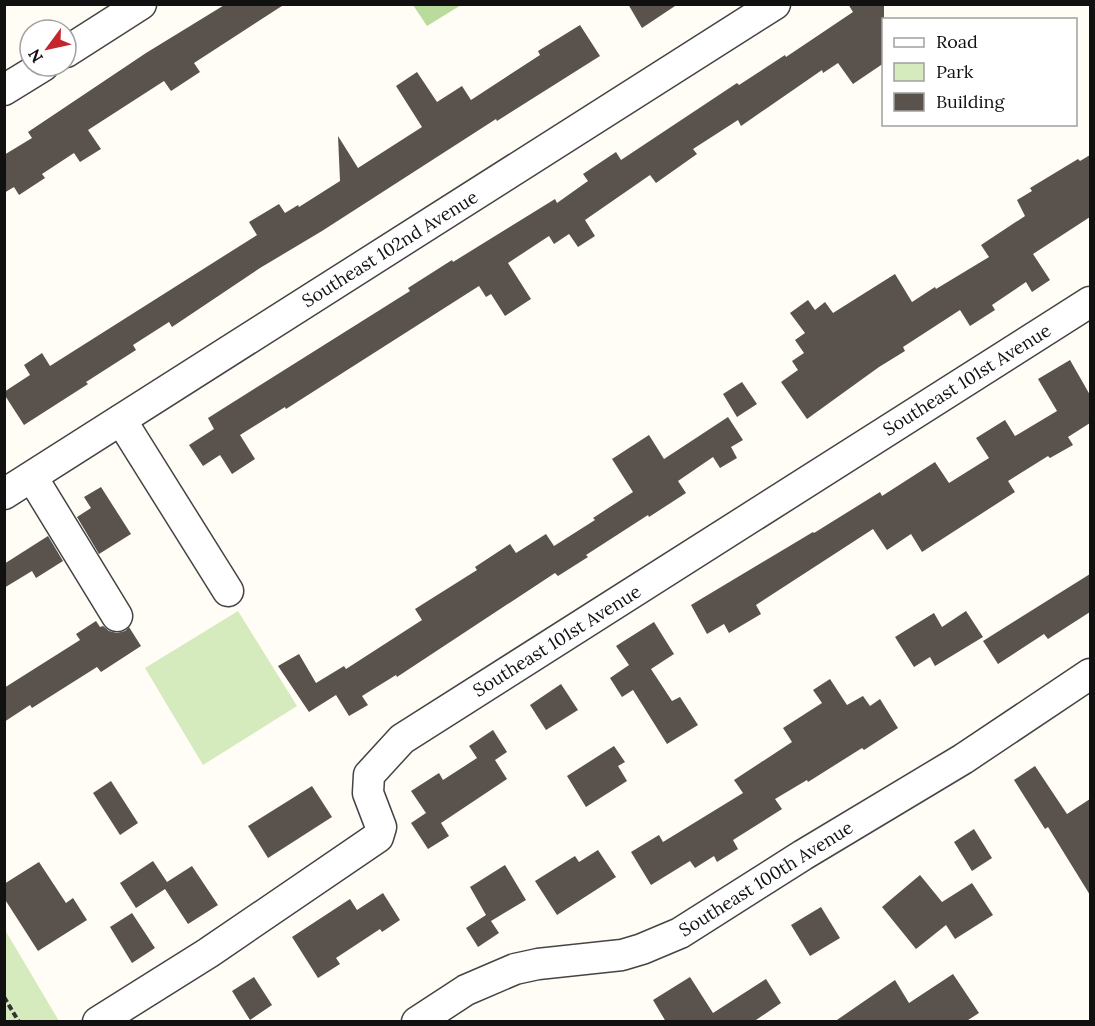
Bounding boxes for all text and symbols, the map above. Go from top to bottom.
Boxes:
north arrow [18,18,78,78]
legend [882,18,1077,126]
text: Road [936,30,978,53]
text: N [24,46,47,67]
text: Park [936,60,974,83]
text: Building [936,90,1006,113]
street label: Southeast 102nd Avenue [298,185,482,312]
street label: Southeast 101st Avenue [879,318,1055,441]
street label: Southeast 101st Avenue [469,579,645,702]
street label: Southeast 100th Avenue [675,816,857,942]

